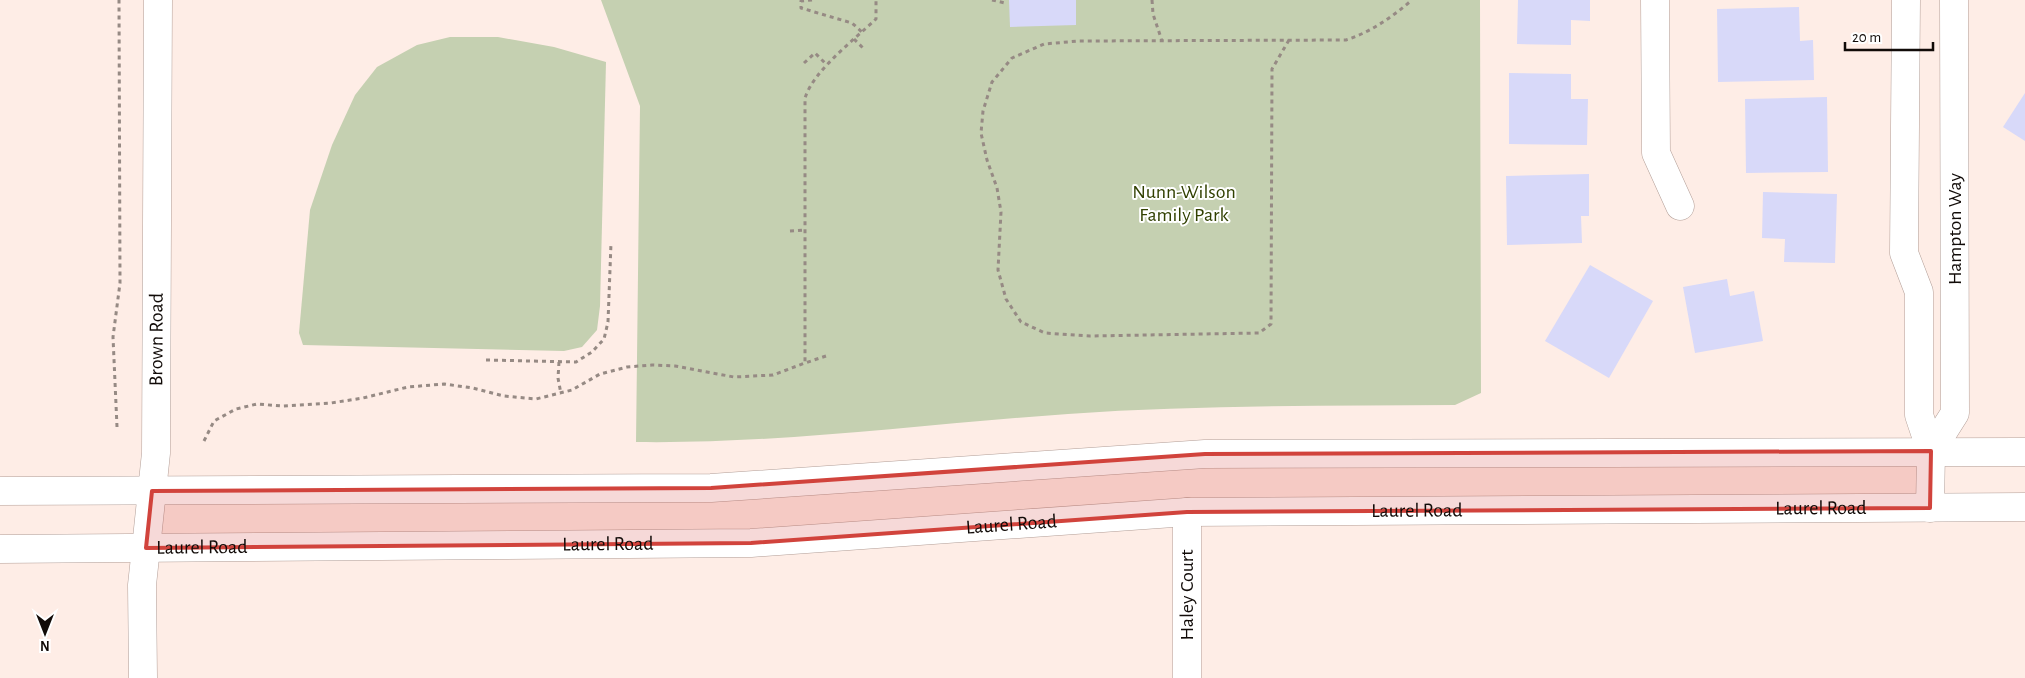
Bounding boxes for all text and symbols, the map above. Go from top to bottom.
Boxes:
scale bar [1845,20,1932,52]
text: 20 m [1852,30,1881,45]
street label: Hampton Way [1945,172,1965,285]
park label: Nunn-Wilson Family Park [1132,182,1236,225]
street label: Brown Road [146,293,167,386]
street label: Laurel Road [1775,498,1867,518]
street label: Laurel Road [1371,500,1463,521]
street label: Laurel Road [965,511,1058,538]
street label: Laurel Road [562,534,654,555]
street label: Laurel Road [156,537,248,558]
street label: Haley Court [1177,549,1197,641]
north arrow [20,608,70,658]
text: N [40,638,50,652]

